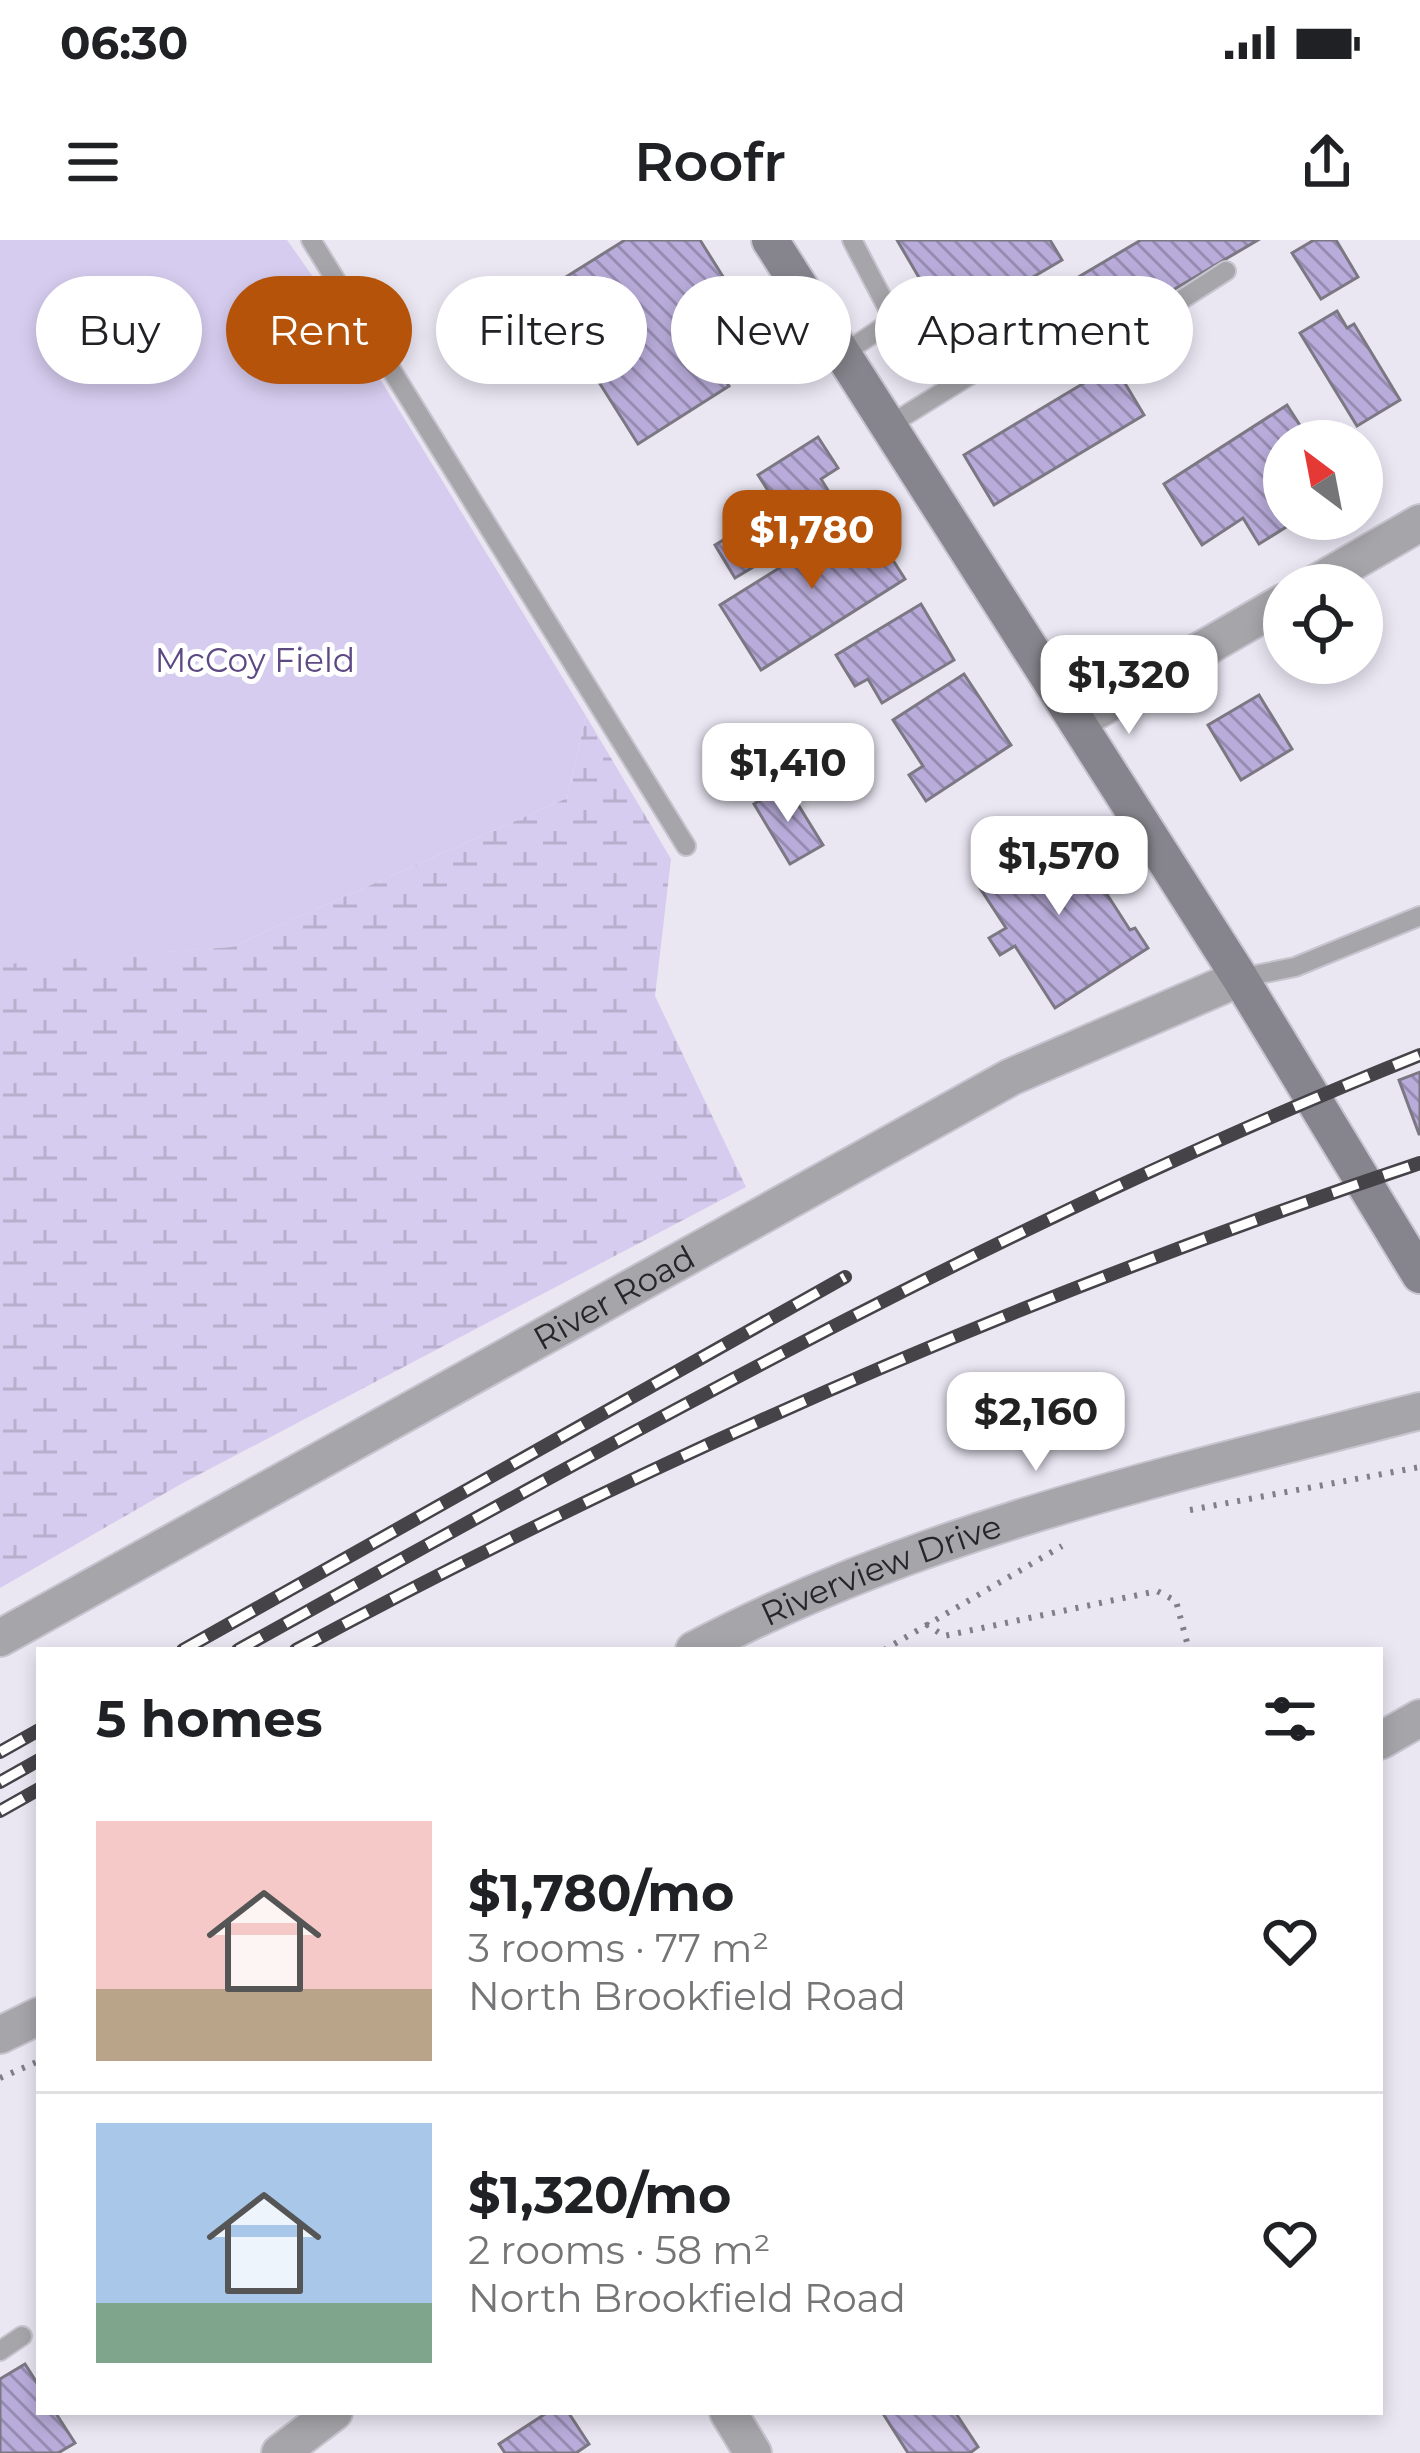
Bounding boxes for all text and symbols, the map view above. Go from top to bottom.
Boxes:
text: 06:30 [60,15,188,70]
icon: menu [60,129,126,195]
text: Roofr [634,129,786,195]
icon: share [1294,129,1360,195]
chip: Buy [36,276,202,384]
chip: Rent [226,276,412,384]
chip: Filters [436,276,647,384]
chip: New [671,276,851,384]
chip: Apartment [875,276,1193,384]
north arrow [1263,420,1383,540]
map controls [1263,420,1383,684]
pin: $1,780 [714,490,910,592]
text: $1,780 [749,505,875,553]
button: locate [1263,564,1383,684]
pin: $1,320 [1031,635,1227,737]
park label: McCoy Field [155,640,355,680]
text: $1,320 [1068,650,1190,698]
pin: $1,410 [690,723,886,825]
text: $1,410 [729,738,847,786]
pin: $1,570 [961,816,1157,918]
text: $1,570 [998,831,1120,879]
street label: River Road [526,1237,701,1358]
pin: $2,160 [938,1372,1134,1474]
text: $2,160 [974,1387,1098,1435]
street label: Riverview Drive [755,1505,1006,1634]
icon: filters [1257,1686,1323,1752]
text: 5 homes [96,1688,323,1750]
text: $1,780/mo [468,1862,734,1924]
icon: home [192,1869,336,2013]
icon: heart [1257,1908,1323,1974]
text: 3 rooms · 77 m² [468,1924,769,1972]
text: North Brookfield Road [468,1972,906,2020]
text: $1,320/mo [468,2164,731,2226]
icon: home [192,2171,336,2315]
icon: heart [1257,2210,1323,2276]
text: 2 rooms · 58 m² [468,2226,770,2274]
text: North Brookfield Road [468,2274,906,2322]

